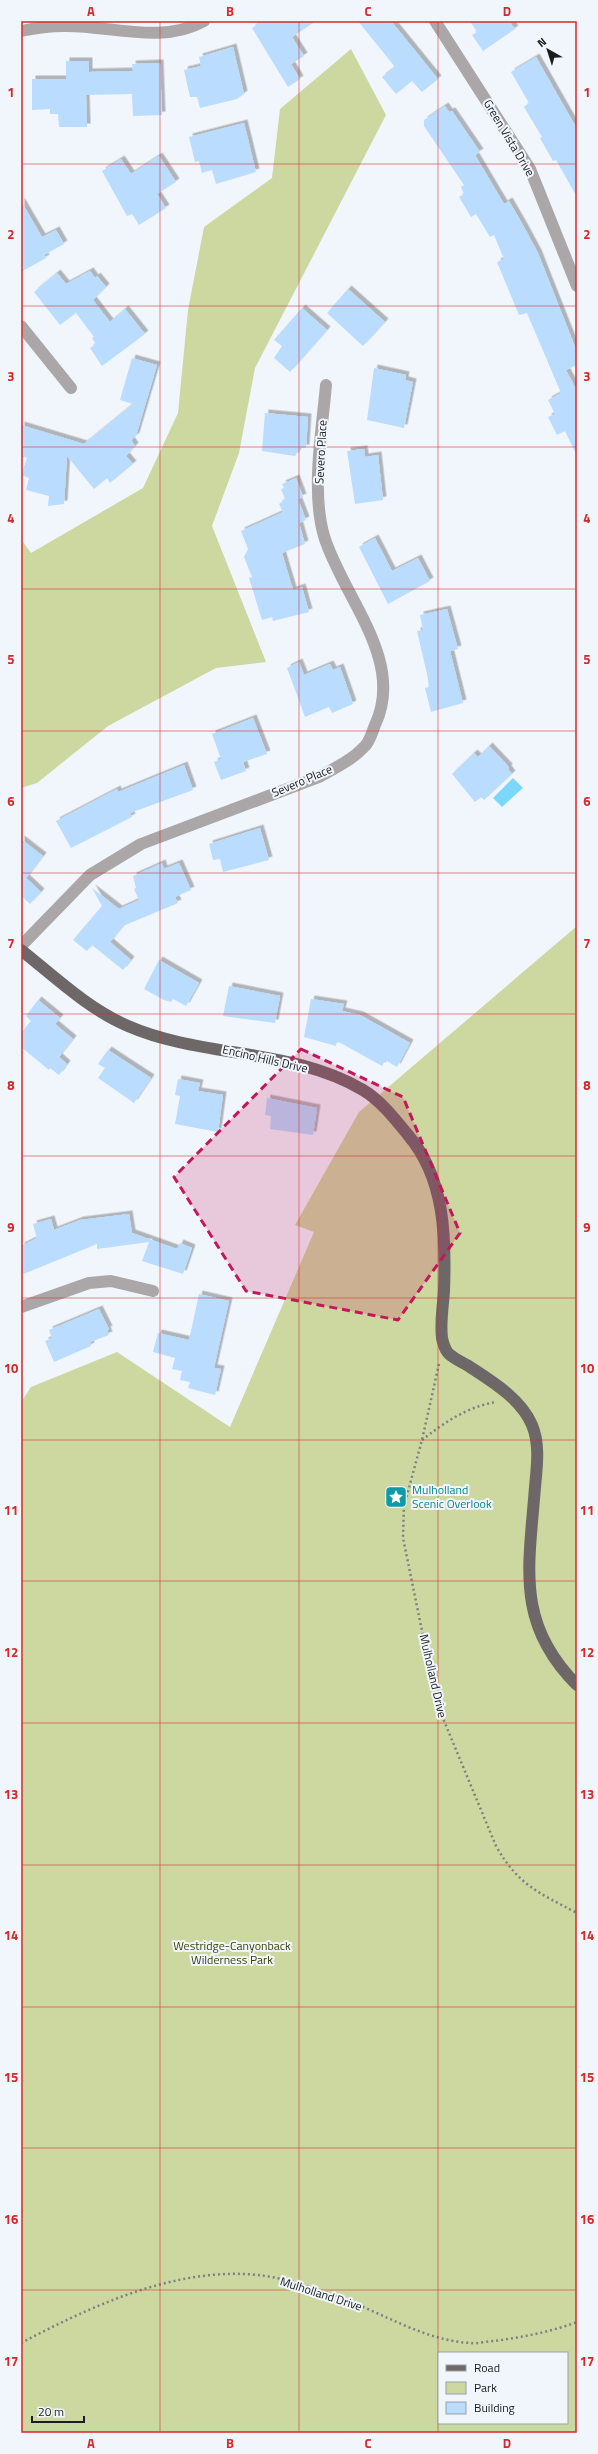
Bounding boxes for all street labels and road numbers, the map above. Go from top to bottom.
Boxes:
street label: Green Vista Drive [479,96,540,180]
street label: Severo Place [309,419,332,485]
street label: Severo Place [268,759,335,802]
street label: Encino Hills Drive [221,1039,310,1078]
street label: Mulholland Drive [415,1632,452,1720]
street label: Mulholland Drive [278,2271,365,2316]

